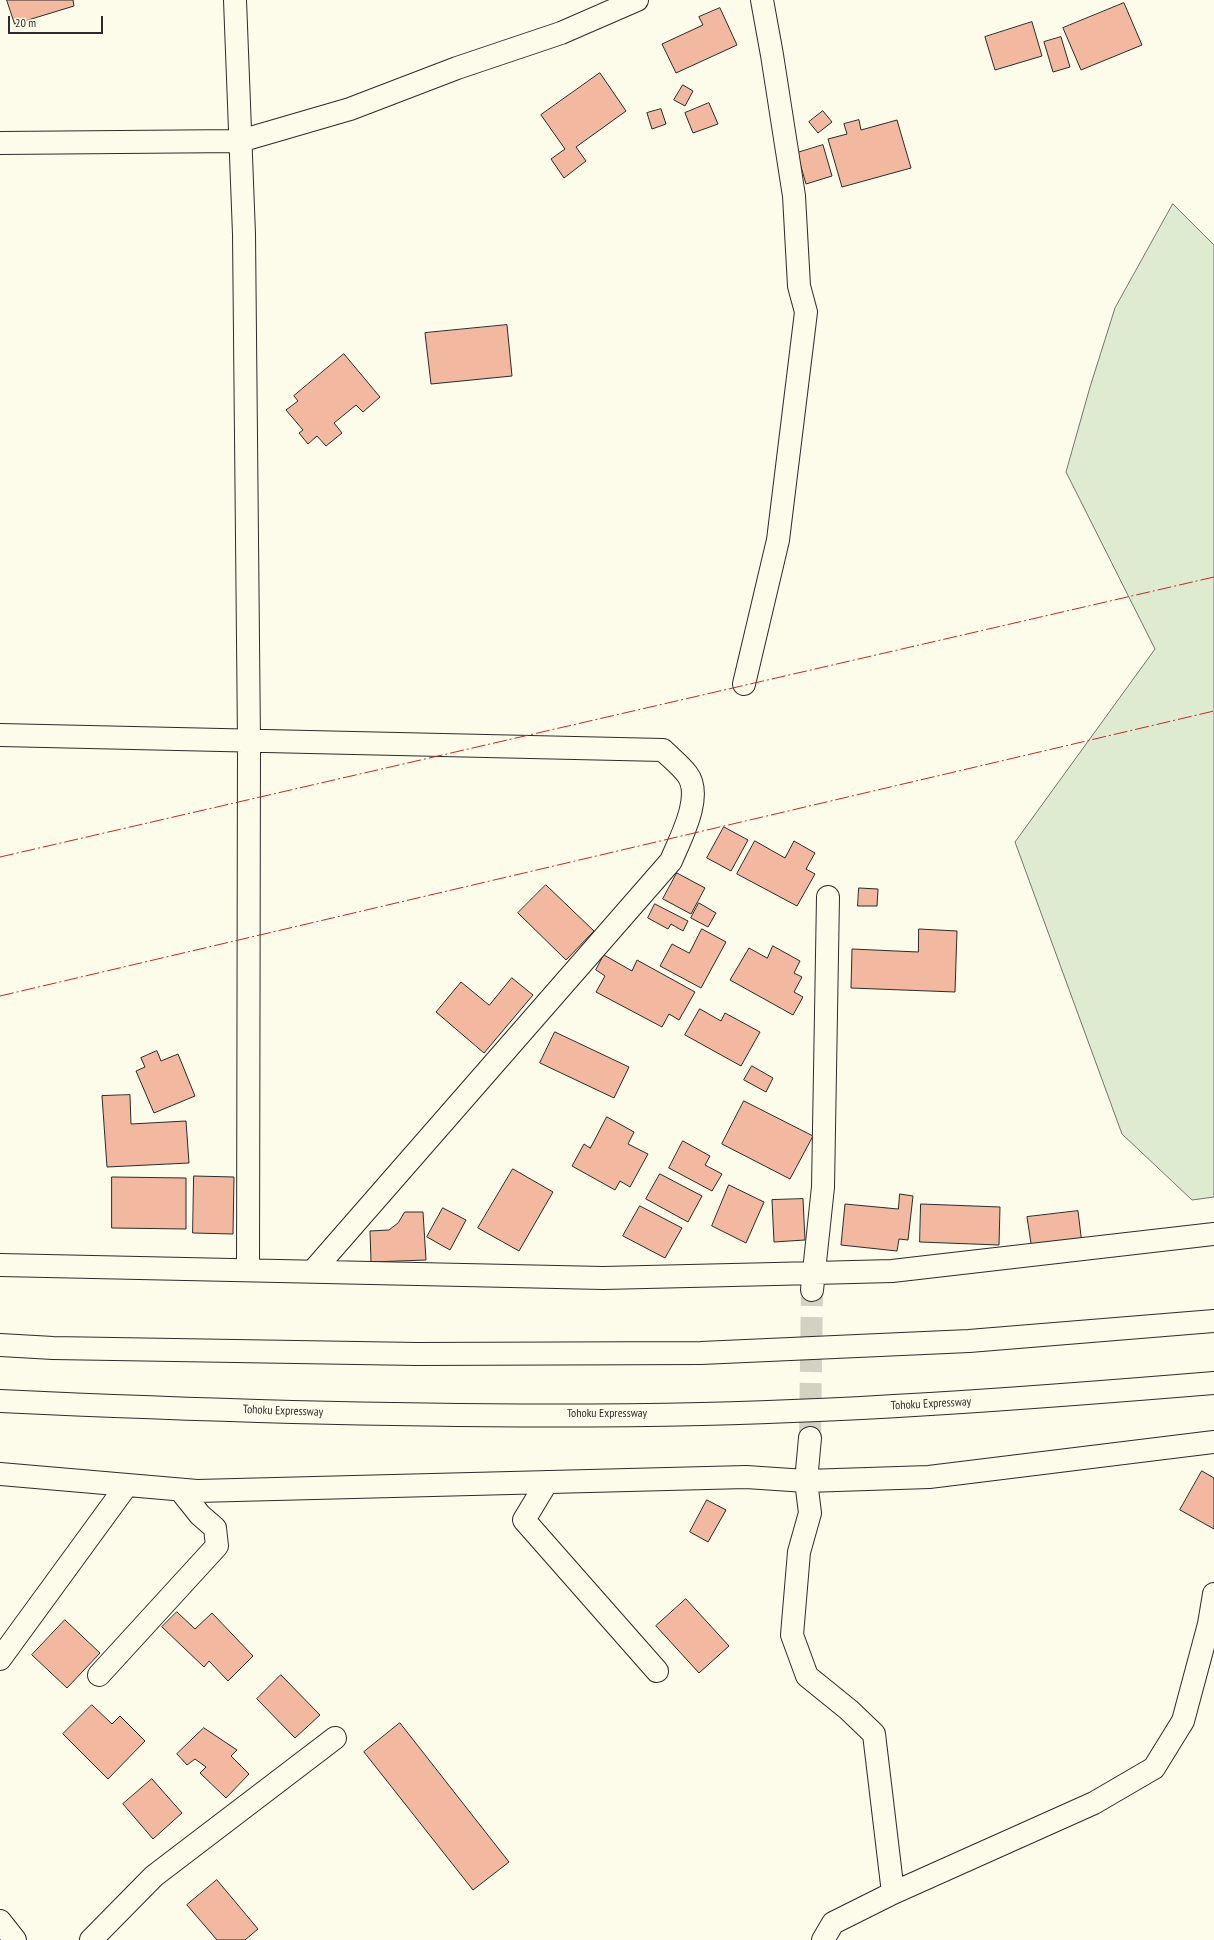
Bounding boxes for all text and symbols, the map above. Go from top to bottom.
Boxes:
scale bar [10,8,105,34]
text: 20 m [15,15,36,30]
street label: Tohoku Expressway [891,1395,971,1413]
street label: Tohoku Expressway [243,1402,323,1420]
street label: Tohoku Expressway [567,1407,647,1421]

